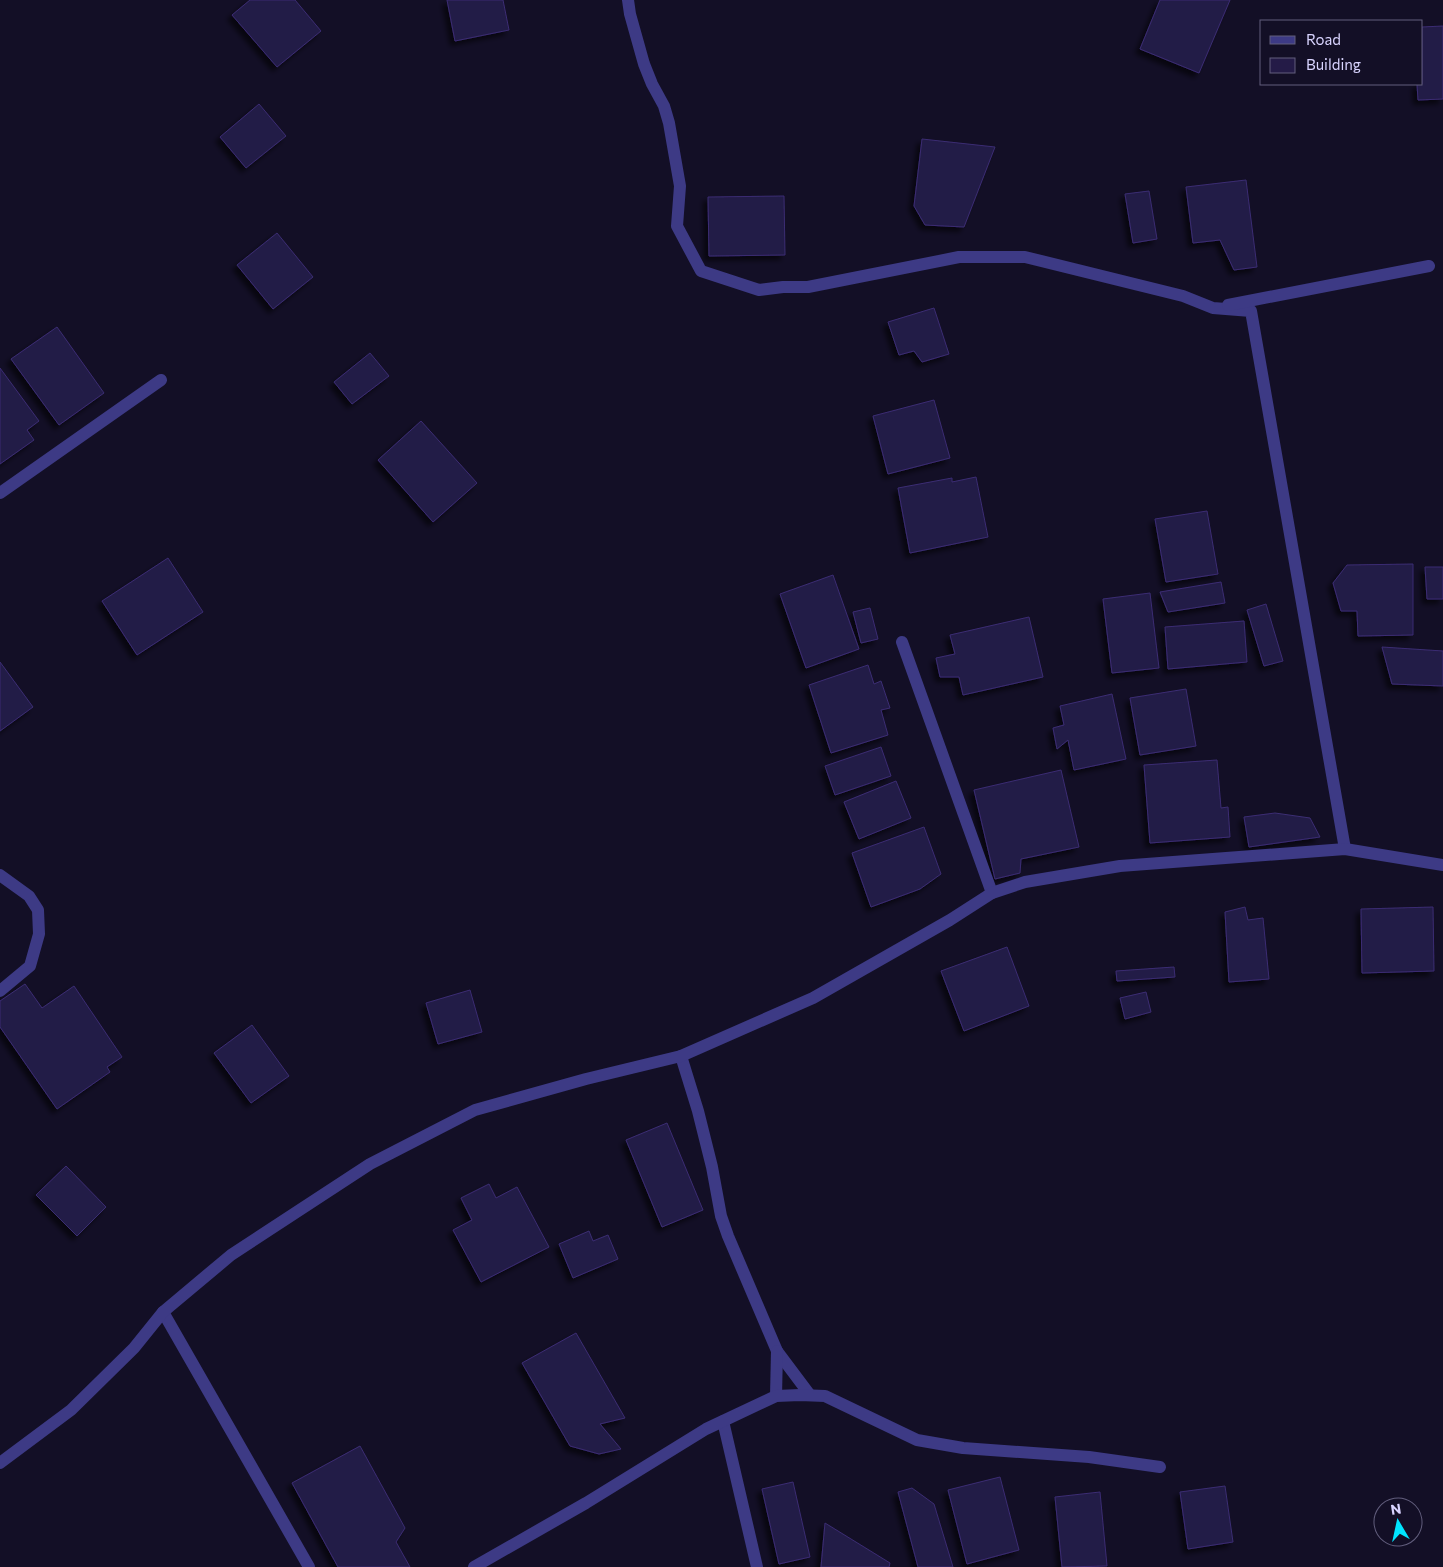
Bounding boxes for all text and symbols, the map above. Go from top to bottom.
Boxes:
legend [1260,20,1423,85]
text: Road [1306,30,1341,48]
text: Building [1306,55,1361,73]
north arrow [1373,1497,1423,1547]
text: N [1389,1499,1402,1518]

